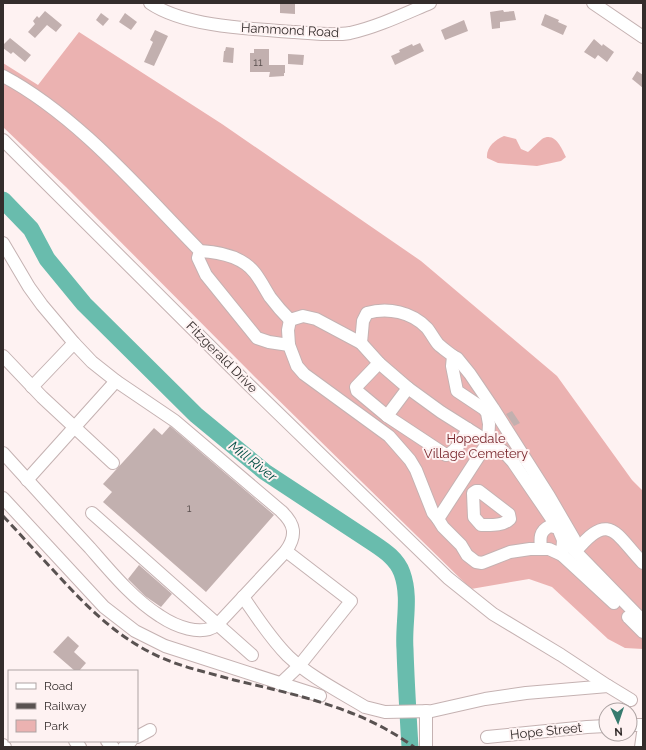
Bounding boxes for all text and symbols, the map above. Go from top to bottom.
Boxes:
street label: Hammond Road [240,20,340,40]
house number: 11 [253,56,263,69]
street label: Fitzgerald Drive [183,318,261,396]
park label: Hopedale Village Cemetery [424,431,528,461]
water label: Mill River [226,437,281,485]
house number: 1 [187,502,192,515]
legend [8,670,138,742]
text: Road [44,679,73,693]
text: Railway [44,699,87,713]
north arrow [598,702,638,742]
text: Park [44,719,69,733]
street label: Hope Street [509,720,583,742]
text: N [614,725,623,738]

